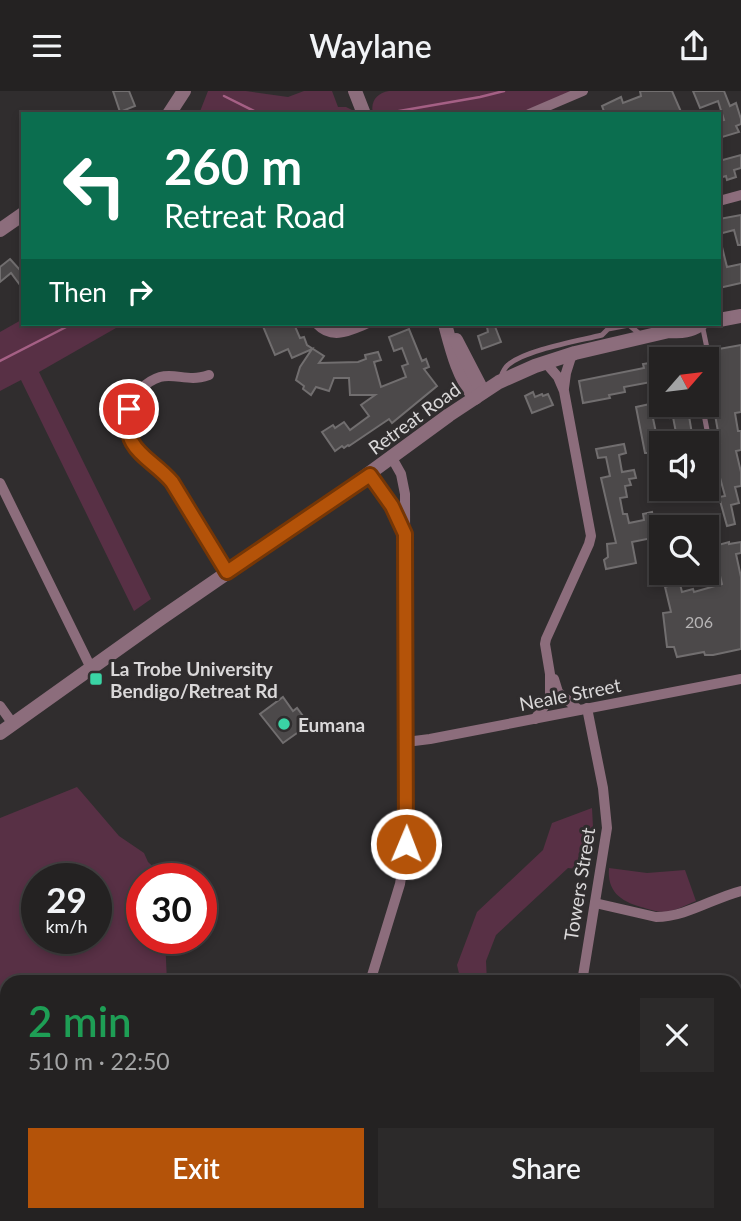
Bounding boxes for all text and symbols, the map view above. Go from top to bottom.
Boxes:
text: Waylane [309,26,432,65]
icon: menu [28,27,66,65]
icon: share [675,27,713,65]
text: 260 m [164,137,302,195]
icon: left [49,140,140,231]
text: Retreat Road [164,196,346,235]
icon: right [121,273,159,311]
text: Then [49,276,107,308]
north arrow [649,347,719,417]
map controls [649,347,719,585]
street label: Retreat Road [364,377,464,459]
pin [99,379,159,439]
icon: arrive [110,390,148,428]
button: sound [649,431,719,501]
button: search [649,515,719,585]
house number: 206 [685,612,713,631]
place label: La Trobe University Bendigo/Retreat Rd [110,657,278,702]
marker: La Trobe University Bendigo/Retreat Rd [88,671,104,687]
street label: Neale Street [517,673,623,715]
place label: Eumana [298,713,365,736]
marker: Eumana [276,716,292,732]
position arrow [369,807,443,881]
street label: Towers Street [559,826,599,942]
speed limit sign: 30 [126,863,217,954]
text: 29 [46,878,87,920]
text: km/h [45,915,88,937]
text: 2 min [28,996,132,1046]
button: close [640,998,714,1072]
text: 510 m · 22:50 [28,1047,170,1075]
button: Exit [28,1128,364,1208]
button: Share [378,1128,714,1208]

